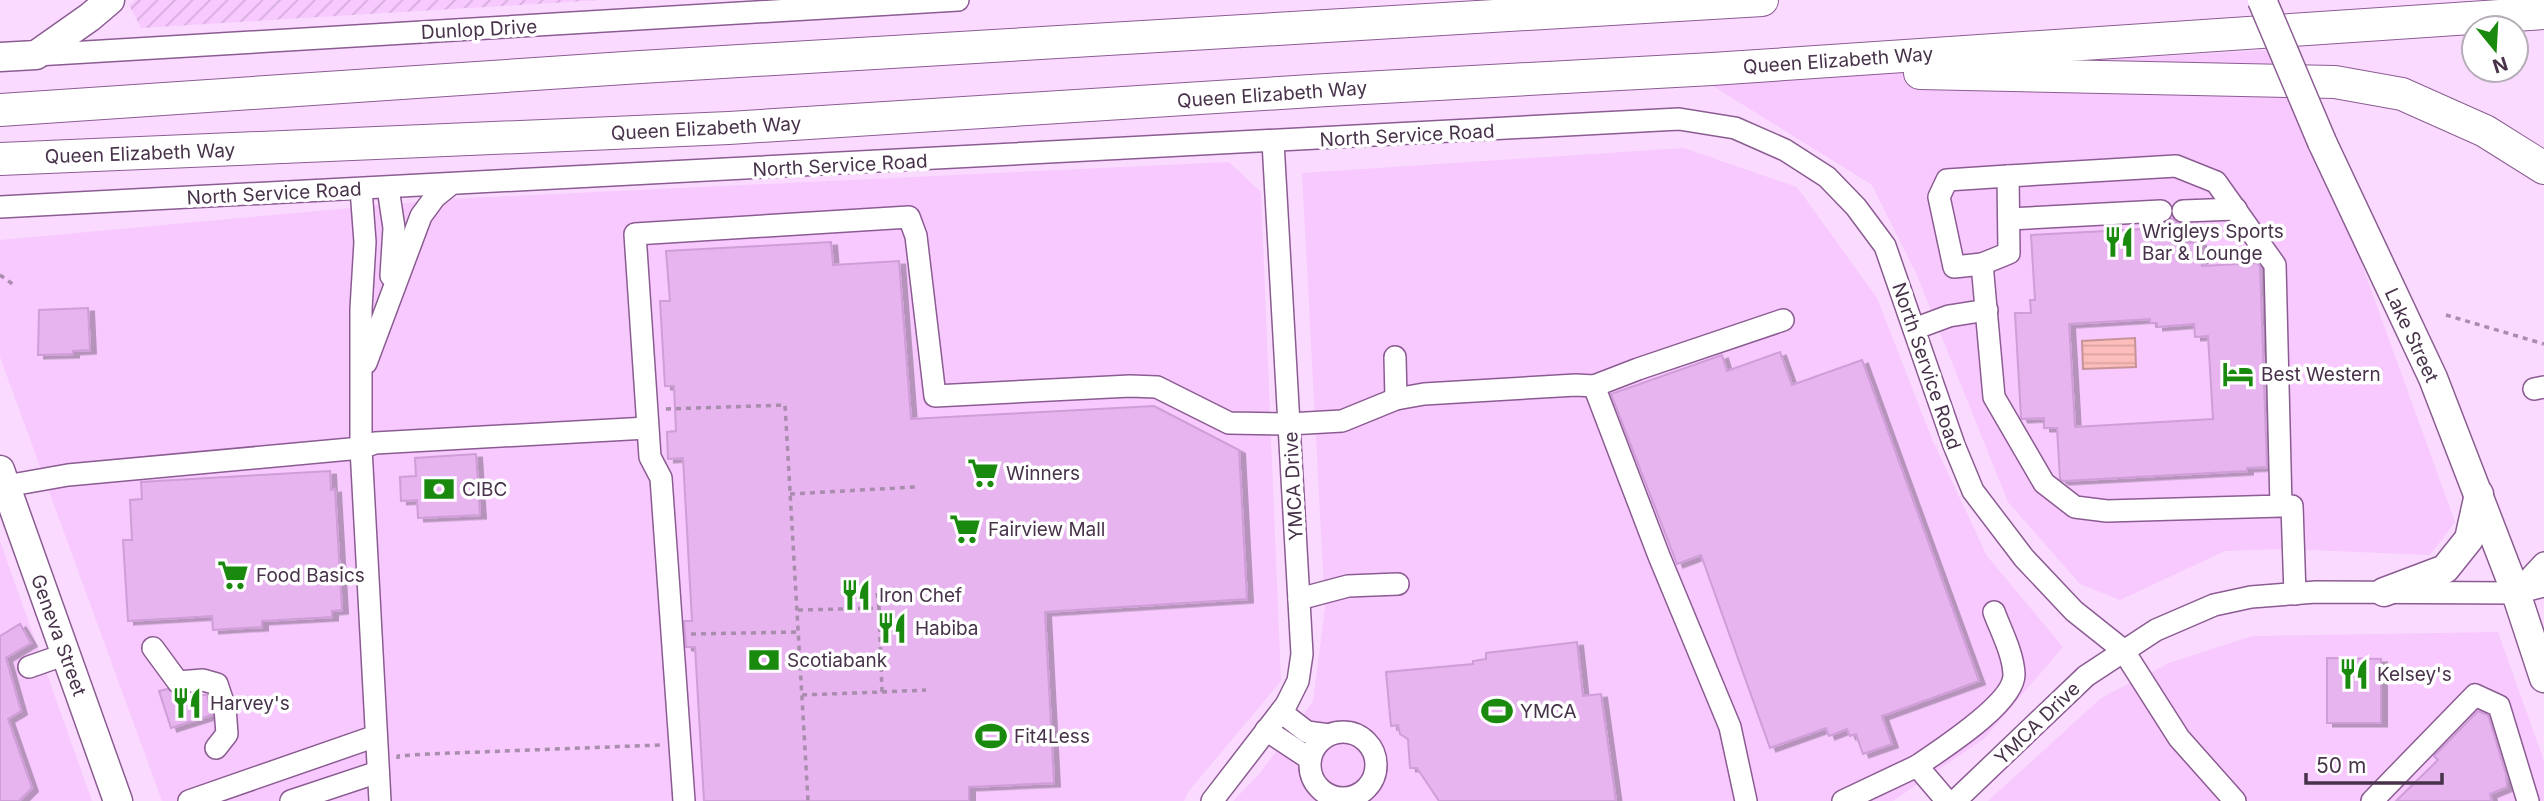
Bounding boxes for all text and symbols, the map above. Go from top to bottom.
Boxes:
north arrow [2460,14,2530,84]
street label: Dunlop Drive [420,15,538,44]
street label: Queen Elizabeth Way [1742,42,1934,79]
text: N [2490,52,2511,78]
street label: Queen Elizabeth Way [1176,76,1368,113]
street label: Queen Elizabeth Way [610,112,802,145]
street label: North Service Road [1319,119,1495,152]
street label: Queen Elizabeth Way [44,139,236,168]
street label: North Service Road [752,149,928,182]
street label: North Service Road [186,177,362,210]
place label: Wrigleys Sports Bar & Lounge [2142,220,2284,265]
restaurant icon: Wrigleys Sports Bar & Lounge [2102,225,2136,259]
street label: North Service Road [1887,280,1966,453]
street label: Lake Street [2380,284,2443,386]
hotel icon: Best Western [2221,357,2255,391]
place label: Best Western [2261,363,2381,386]
street label: YMCA Drive [1279,431,1308,541]
supermarket icon: Winners [966,456,1000,490]
place label: Winners [1006,462,1080,485]
bank icon: CIBC [422,472,456,506]
place label: CIBC [462,478,507,501]
supermarket icon: Fairview Mall [948,512,982,546]
place label: Fairview Mall [988,518,1105,541]
supermarket icon: Food Basics [216,558,250,592]
place label: Food Basics [256,564,365,587]
street label: Geneva Street [26,571,91,699]
restaurant icon: Iron Chef [839,578,873,612]
place label: Iron Chef [879,584,962,607]
restaurant icon: Habiba [875,611,909,645]
place label: Habiba [915,617,979,640]
bank icon: Scotiabank [747,643,781,677]
place label: Scotiabank [787,649,888,672]
restaurant icon: Kelsey's [2337,657,2371,691]
place label: Kelsey's [2377,663,2452,686]
street label: YMCA Drive [1990,677,2085,770]
restaurant icon: Harvey's [170,686,204,720]
place label: Harvey's [210,692,290,715]
sports icon: YMCA [1480,694,1514,728]
place label: YMCA [1520,700,1577,723]
sports icon: Fit4Less [974,719,1008,753]
place label: Fit4Less [1014,725,1090,748]
scale bar [2306,742,2442,786]
text: 50 m [2316,753,2366,778]

